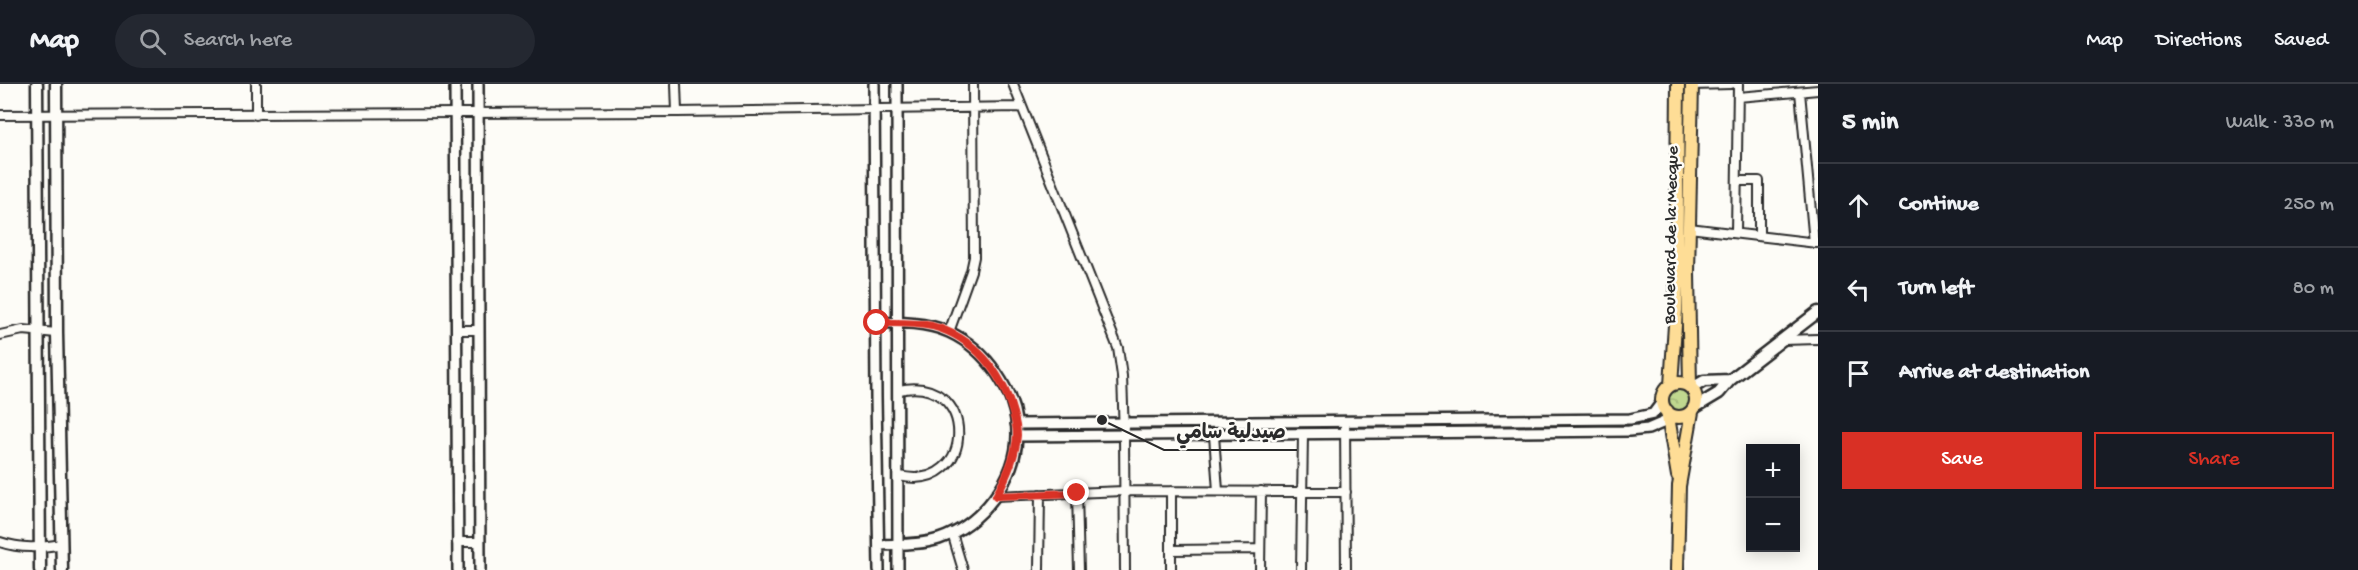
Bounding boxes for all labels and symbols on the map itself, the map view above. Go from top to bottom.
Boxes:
street label: Boulevard de la Mecque [1660,145,1684,325]
route start [863,309,889,335]
callout: صيدلية سامي [1164,412,1297,450]
text: صيدلية سامي [1176,422,1286,449]
route end [1063,479,1089,505]

